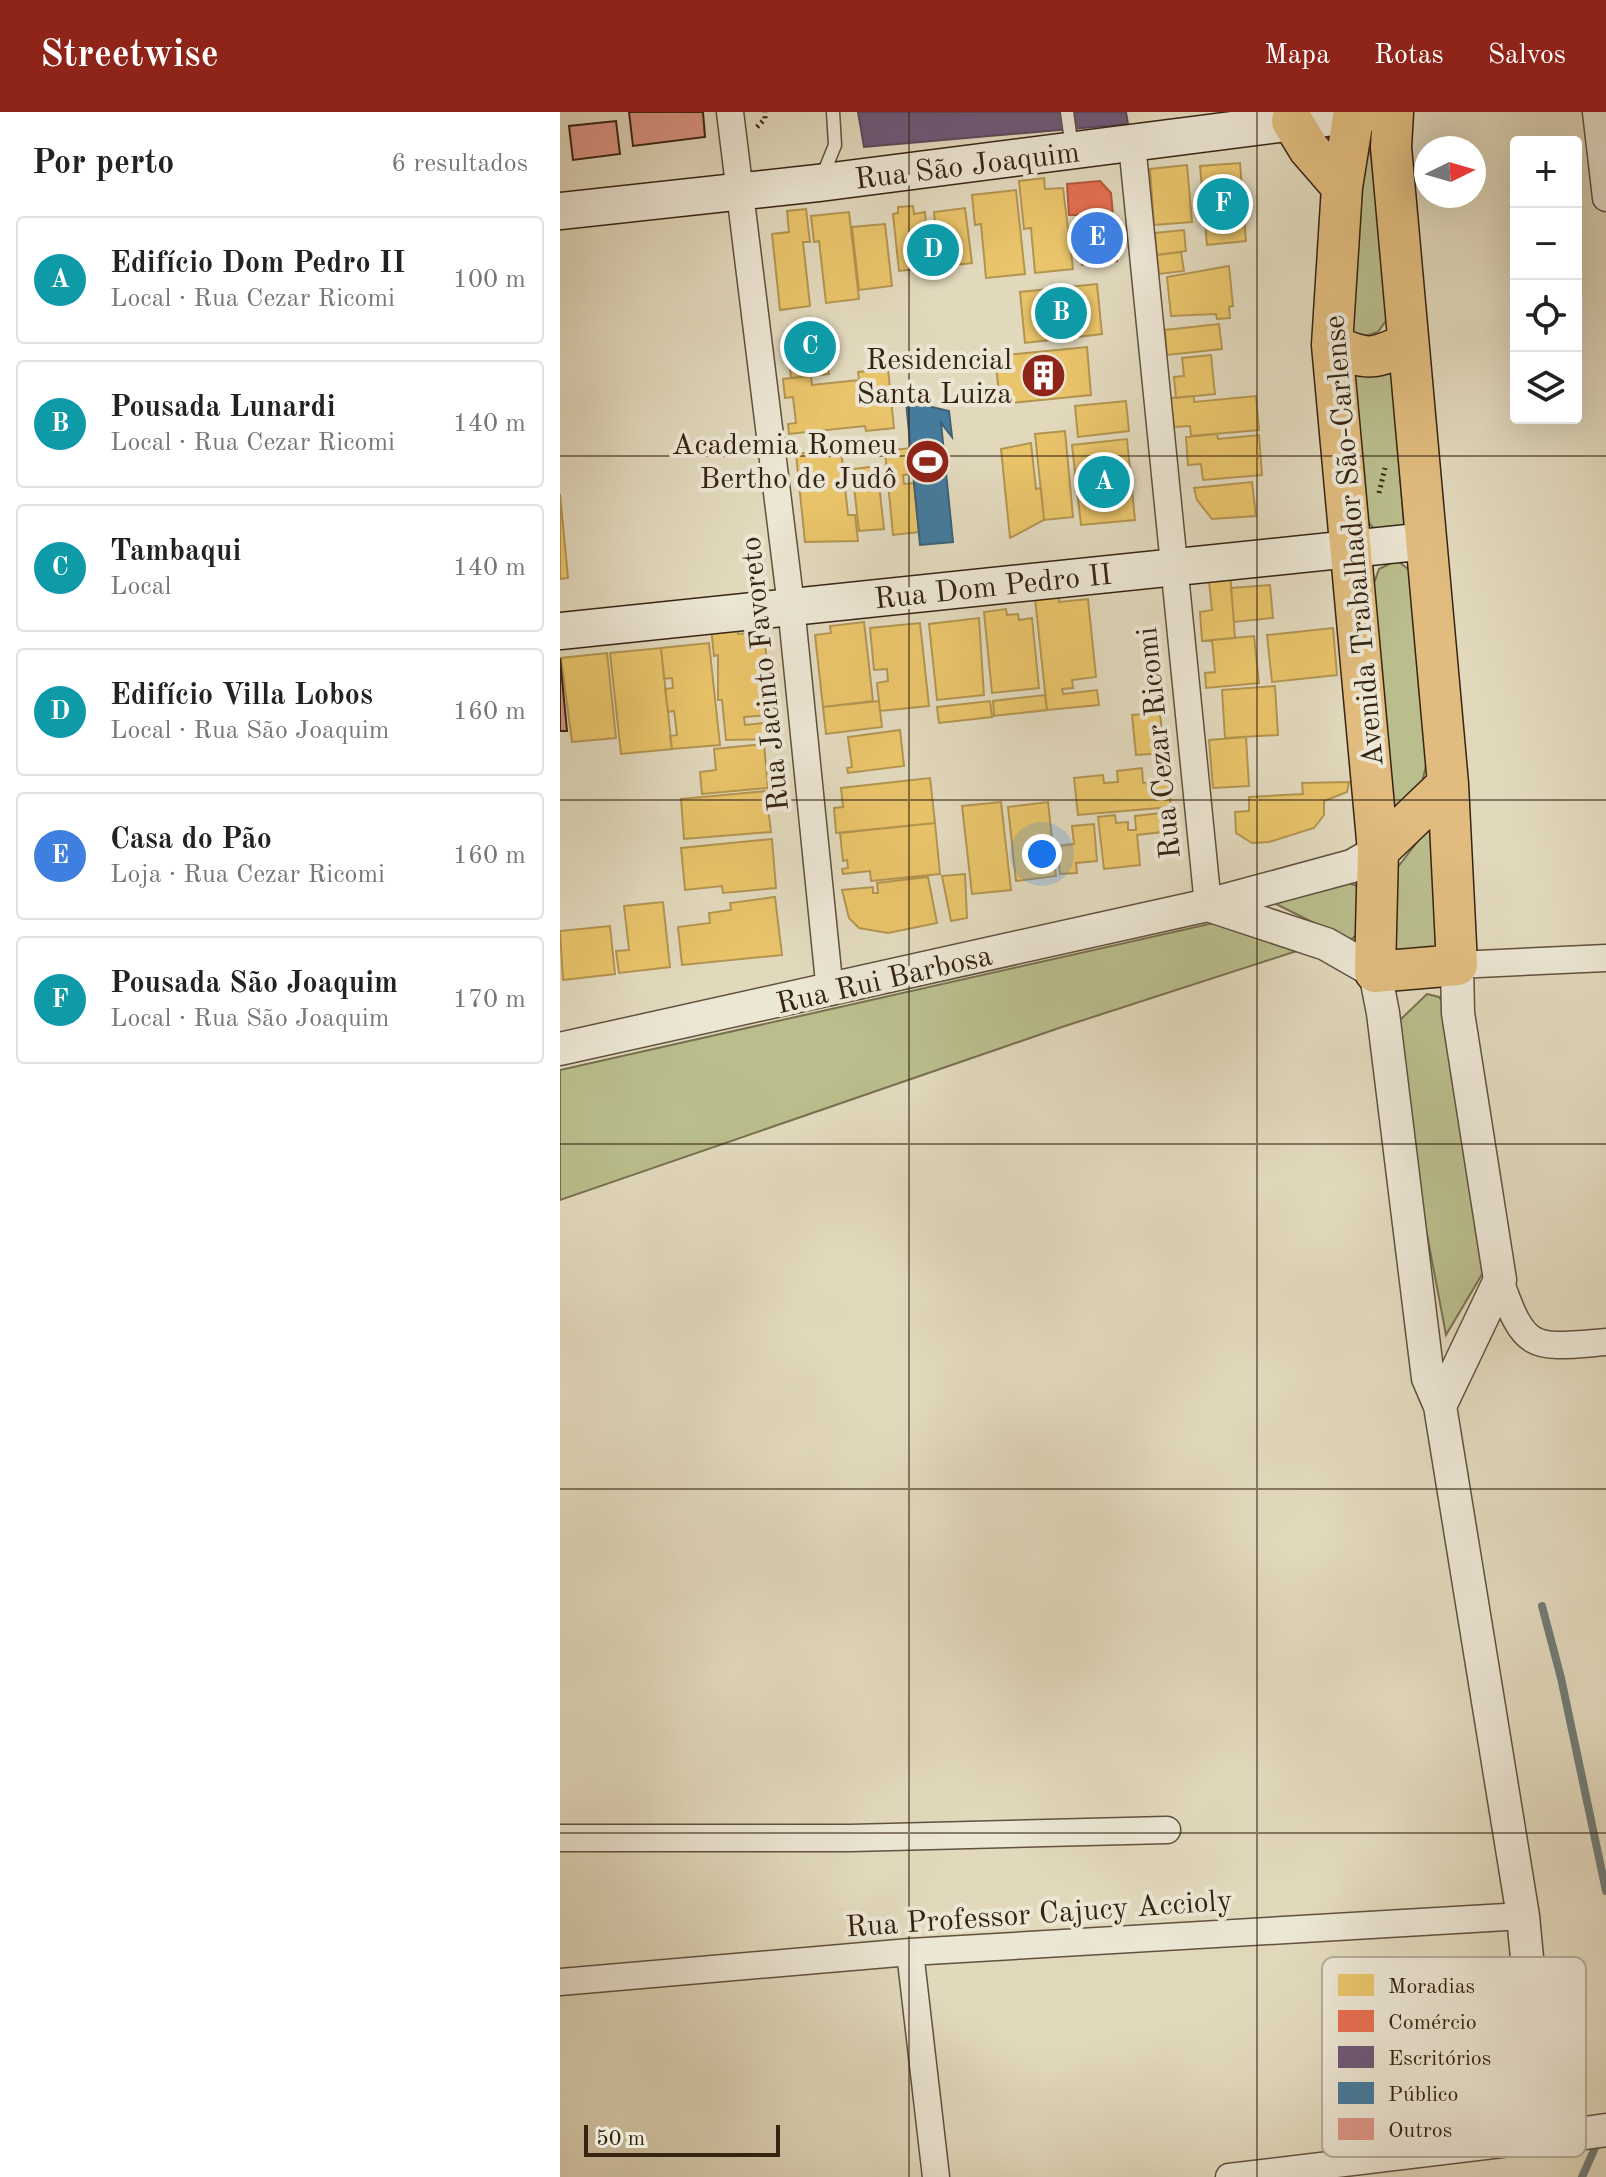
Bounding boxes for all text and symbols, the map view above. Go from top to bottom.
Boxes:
text: Streetwise [40,37,219,75]
text: Mapa [1264,42,1330,70]
text: Rotas [1374,42,1444,70]
text: Salvos [1488,42,1566,70]
north arrow [1414,136,1486,208]
map controls [1510,136,1582,424]
button: + [1510,136,1582,208]
street label: Rua São Joaquim [853,138,1081,196]
text: Por perto [32,147,174,181]
text: 6 resultados [391,151,528,177]
pin: F [1197,174,1249,234]
pin: E [1071,208,1123,268]
button: − [1510,208,1582,280]
pin: D [907,220,959,280]
text: Edifício Dom Pedro II [110,249,405,279]
text: A [50,267,70,293]
text: 100 m [453,267,526,293]
button: locate [1510,280,1582,352]
pin: B [1035,283,1087,343]
text: Local · Rua Cezar Ricomi [110,286,395,312]
street label: Avenida Trabalhador São-Carlense [1320,314,1390,768]
pin: C [784,317,836,377]
place label: Residencial Santa Luiza [856,346,1012,410]
building icon: Residencial Santa Luiza [1019,352,1067,400]
button: layers [1510,352,1582,424]
text: Pousada Lunardi [110,393,336,423]
text: B [51,411,69,437]
text: 140 m [453,411,526,437]
text: Local · Rua Cezar Ricomi [110,430,395,456]
place label: Academia Romeu Bertho de Judô [672,431,897,495]
sports icon: Academia Romeu Bertho de Judô [904,437,952,485]
pin: A [1078,452,1130,512]
street label: Rua Jacinto Favoreto [737,535,795,813]
text: Tambaqui [110,537,241,567]
text: C [51,555,69,581]
text: 140 m [453,555,526,581]
street label: Rua Dom Pedro II [873,561,1113,615]
text: Local [110,574,172,600]
street label: Rua Cezar Ricomi [1133,625,1187,860]
text: Edifício Villa Lobos [110,681,373,711]
text: D [50,699,70,725]
text: 160 m [453,699,526,725]
text: Local · Rua São Joaquim [110,718,390,744]
text: Casa do Pão [110,825,272,855]
your location [1022,834,1062,874]
text: E [51,843,69,869]
text: 160 m [453,843,526,869]
text: Loja · Rua Cezar Ricomi [110,862,385,888]
street label: Rua Rui Barbosa [774,941,995,1020]
text: Pousada São Joaquim [110,969,398,999]
text: F [51,987,69,1013]
text: 170 m [453,987,526,1013]
text: Local · Rua São Joaquim [110,1006,390,1032]
street label: Rua Professor Cajucy Accioly [845,1887,1234,1943]
legend [1322,1957,1586,2157]
text: Moradias [1388,1976,1475,1998]
text: Comércio [1388,2012,1477,2034]
text: Escritórios [1388,2048,1491,2070]
text: Público [1388,2084,1458,2106]
text: Outros [1388,2120,1452,2142]
scale bar [584,2121,780,2157]
text: 50 m [596,2128,645,2150]

